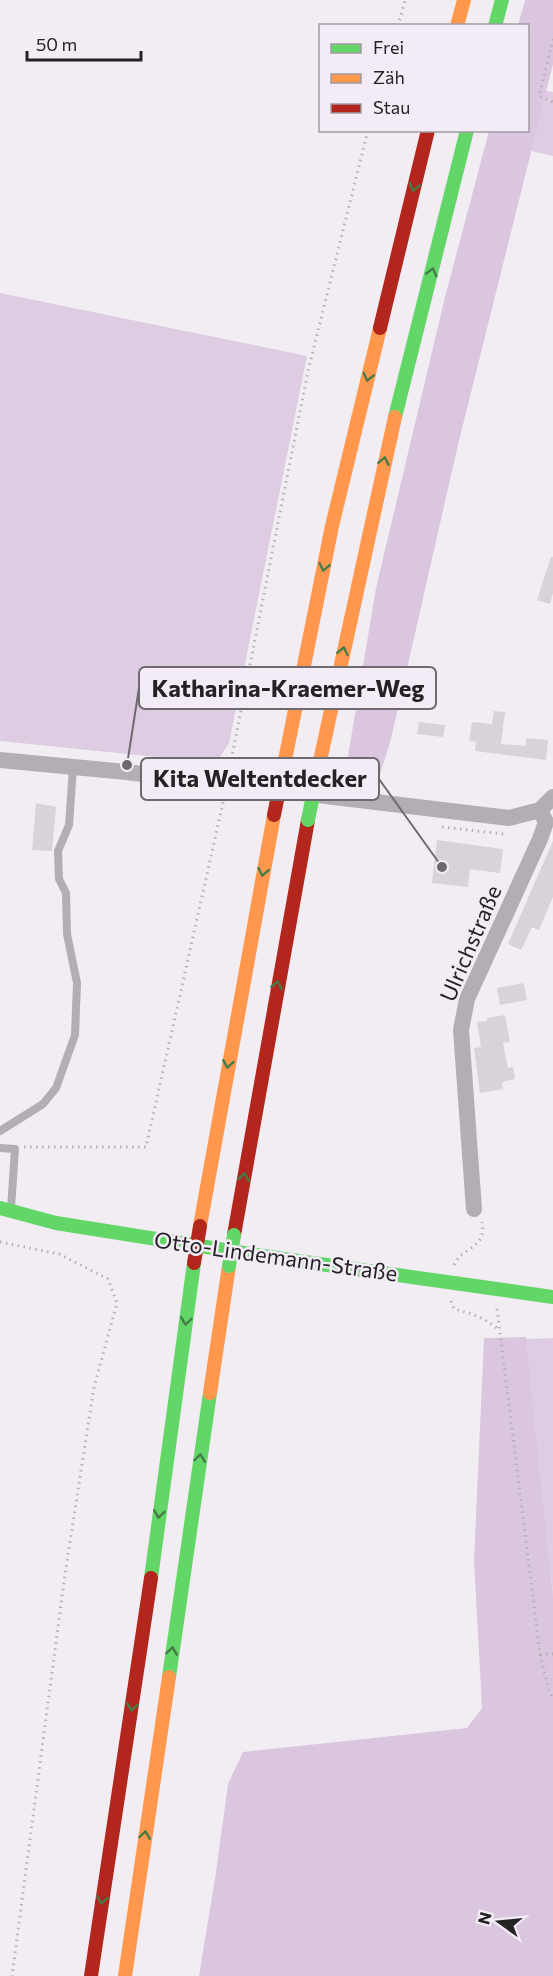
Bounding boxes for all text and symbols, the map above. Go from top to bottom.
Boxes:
scale bar [27,24,141,62]
legend [319,24,529,132]
text: 50 m [36,33,77,55]
text: Frei [373,36,404,58]
text: Zäh [373,66,405,88]
text: Stau [373,96,410,118]
one-way arrow [409,182,422,192]
one-way arrow [424,267,437,277]
one-way arrow [363,372,376,382]
one-way arrow [377,456,390,466]
one-way arrow [318,561,331,571]
one-way arrow [336,647,349,657]
callout: Katharina-Kraemer-Weg [139,667,436,709]
text: Katharina-Kraemer-Weg [151,673,425,702]
callout: Kita Weltentdecker [141,758,379,800]
text: Kita Weltentdecker [153,763,367,792]
one-way arrow [257,867,270,877]
street label: Ulrichstraße [433,881,507,1005]
one-way arrow [270,980,283,990]
one-way arrow [222,1059,235,1069]
one-way arrow [237,1172,250,1182]
street label: Otto-Lindemann-Straße [153,1226,399,1286]
one-way arrow [180,1316,192,1326]
one-way arrow [194,1454,206,1463]
one-way arrow [154,1510,166,1519]
one-way arrow [165,1646,177,1656]
one-way arrow [126,1702,139,1712]
one-way arrow [139,1830,151,1840]
north arrow [469,1892,529,1952]
one-way arrow [97,1895,109,1905]
text: N [473,1910,495,1926]

